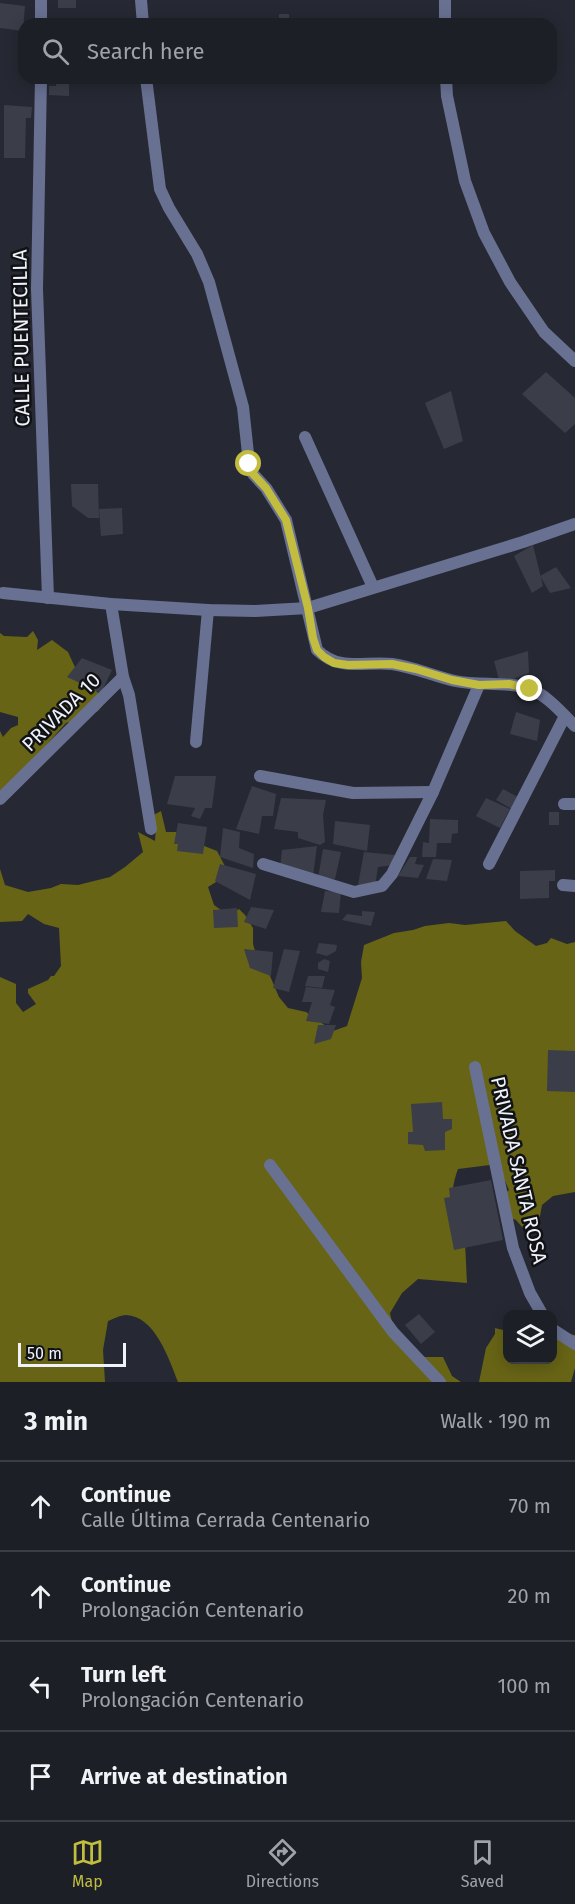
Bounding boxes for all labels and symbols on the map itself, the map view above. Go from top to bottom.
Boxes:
street label: CALLE PUENTECILLA [7,249,35,427]
route start [235,450,261,476]
street label: PRIVADA 10 [17,668,105,756]
route end [516,675,542,701]
street label: PRIVADA SANTA ROSA [486,1074,552,1266]
scale bar [18,1340,126,1368]

